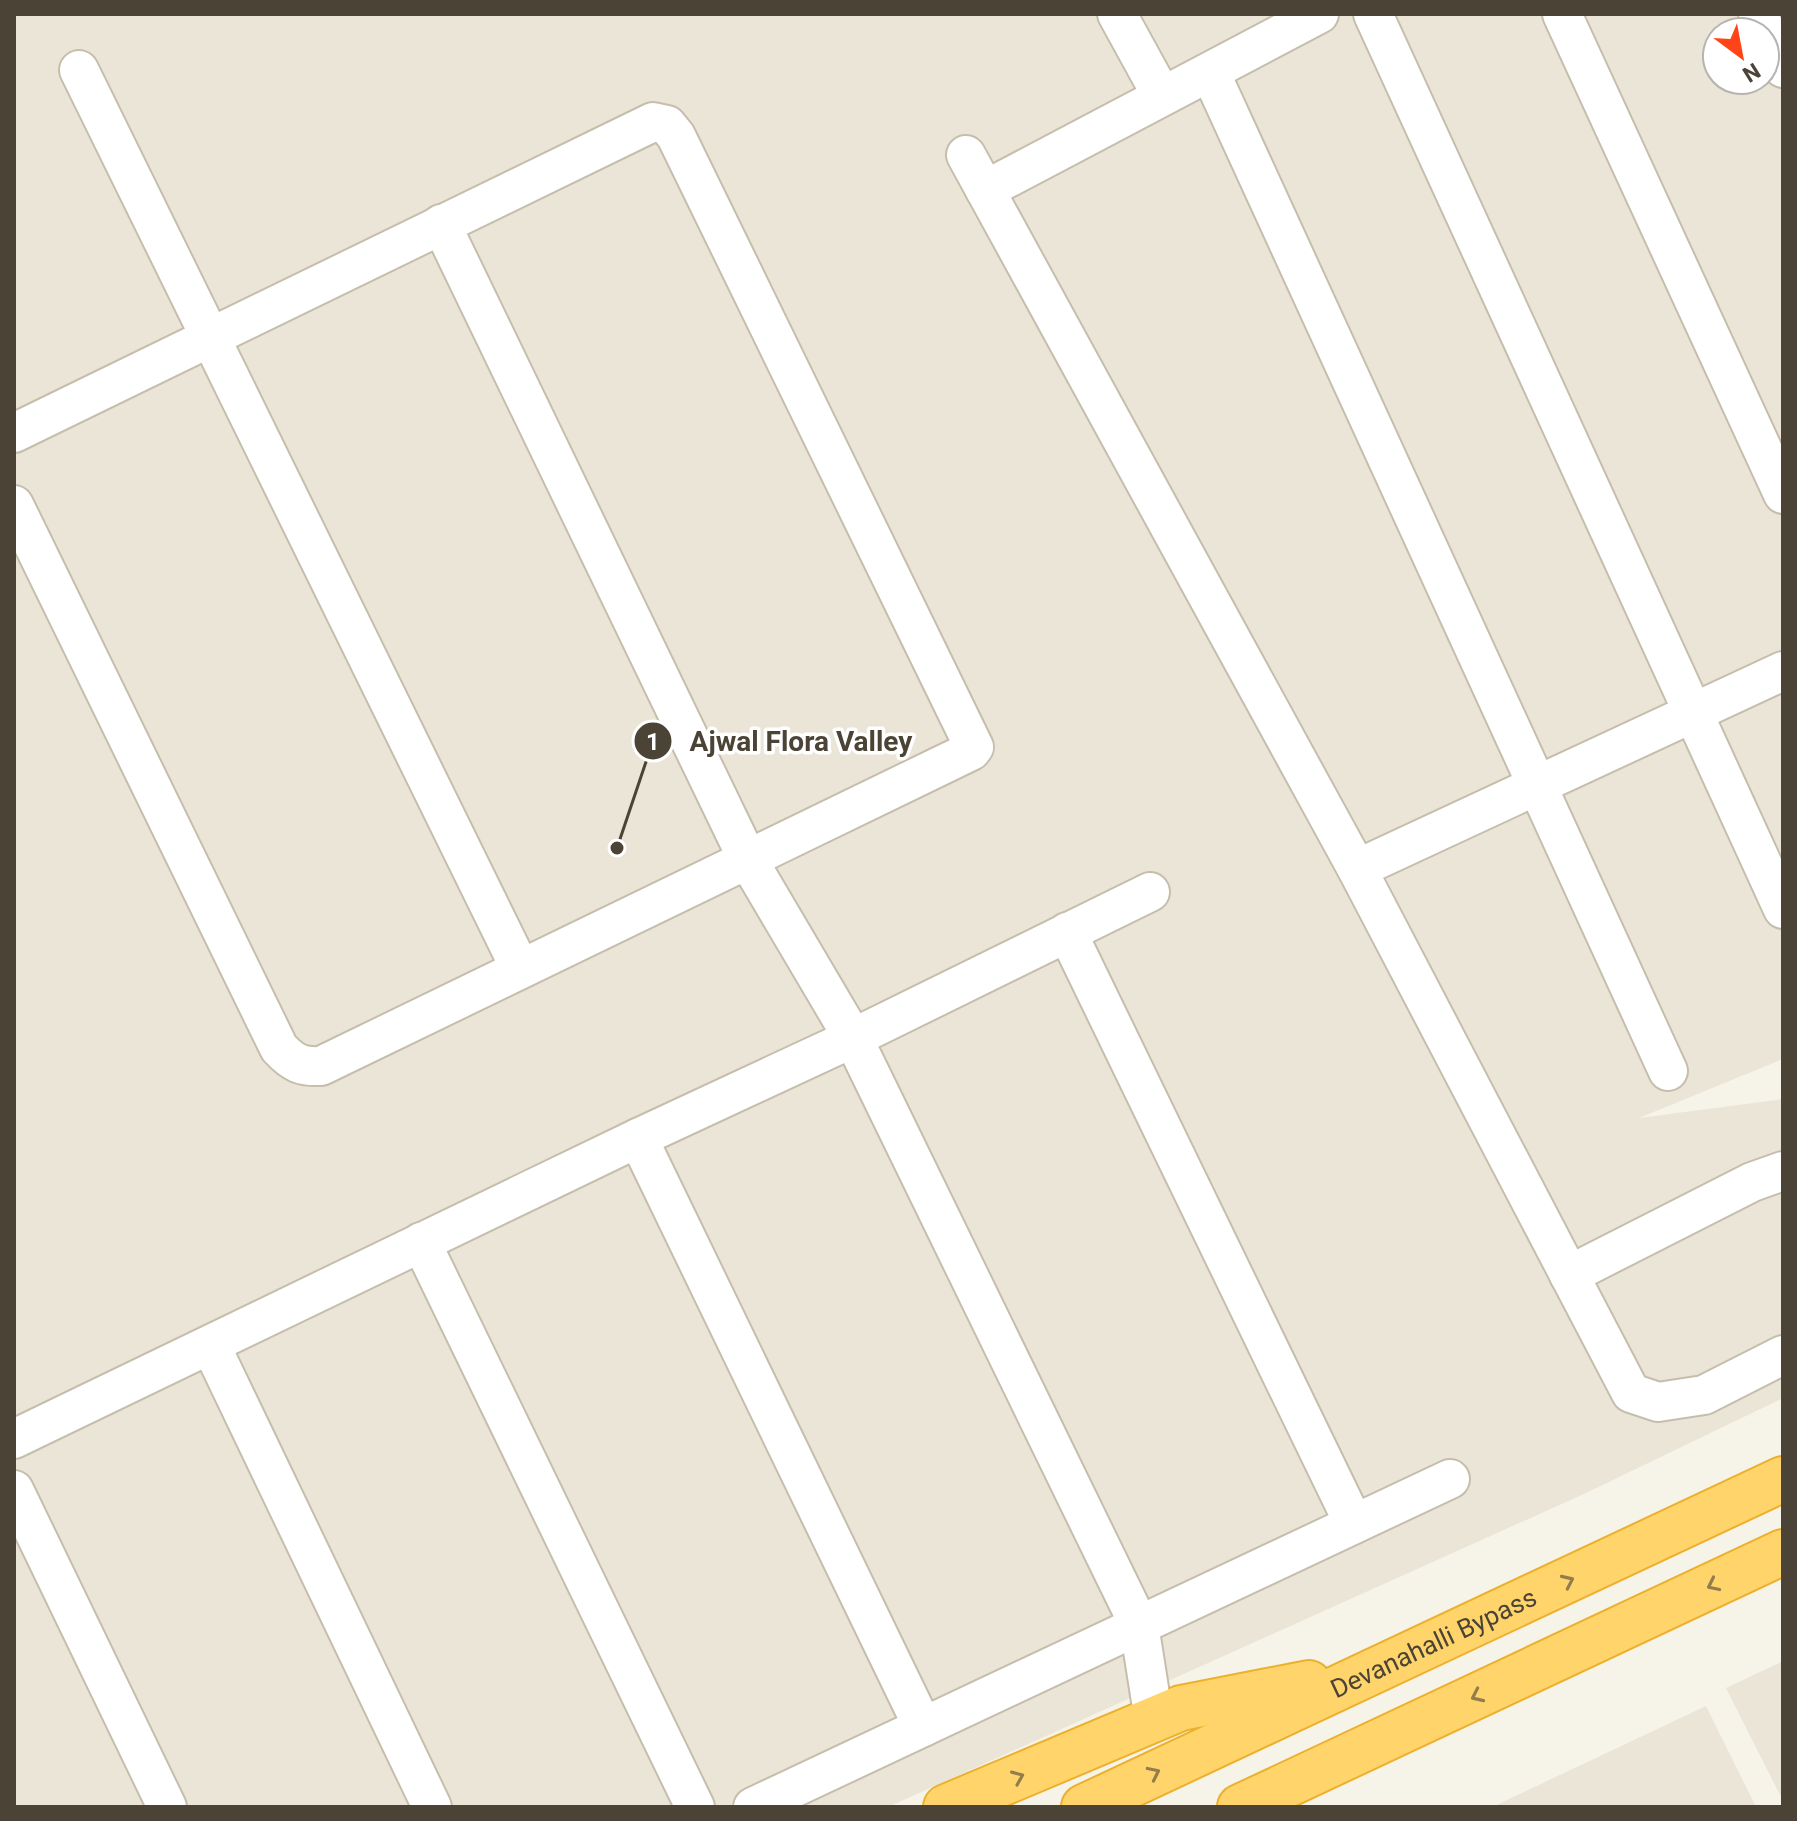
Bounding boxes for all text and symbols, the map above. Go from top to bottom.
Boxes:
north arrow [1701,16,1781,96]
text: N [1738,58,1765,87]
callout: Ajwal Flora Valley [633,715,928,767]
text: Ajwal Flora Valley [690,725,913,758]
text: 1 [646,728,660,756]
one-way arrow [1560,1575,1574,1591]
one-way arrow [1706,1576,1721,1591]
street label: Devanahalli Bypass [1326,1582,1541,1704]
one-way arrow [1471,1686,1486,1702]
one-way arrow [1146,1767,1161,1783]
one-way arrow [1010,1770,1024,1786]

